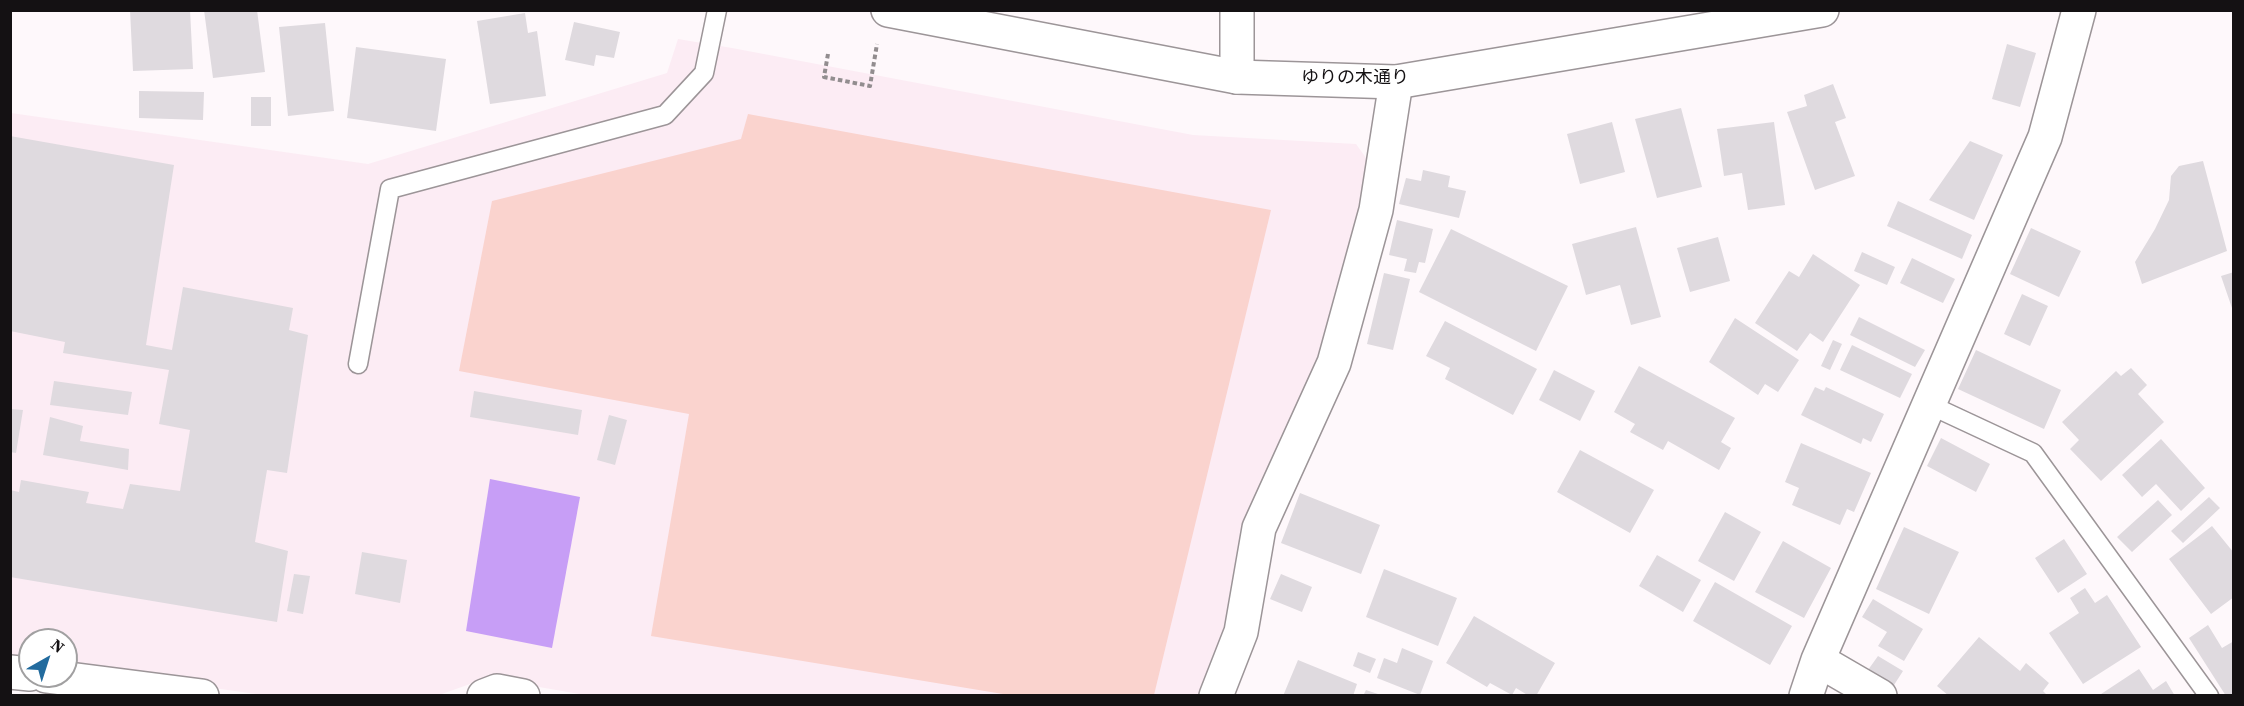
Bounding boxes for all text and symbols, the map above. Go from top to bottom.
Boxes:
street label: ゆりの木通り [1301,67,1409,89]
north arrow [18,628,78,688]
text: N [47,633,70,658]

